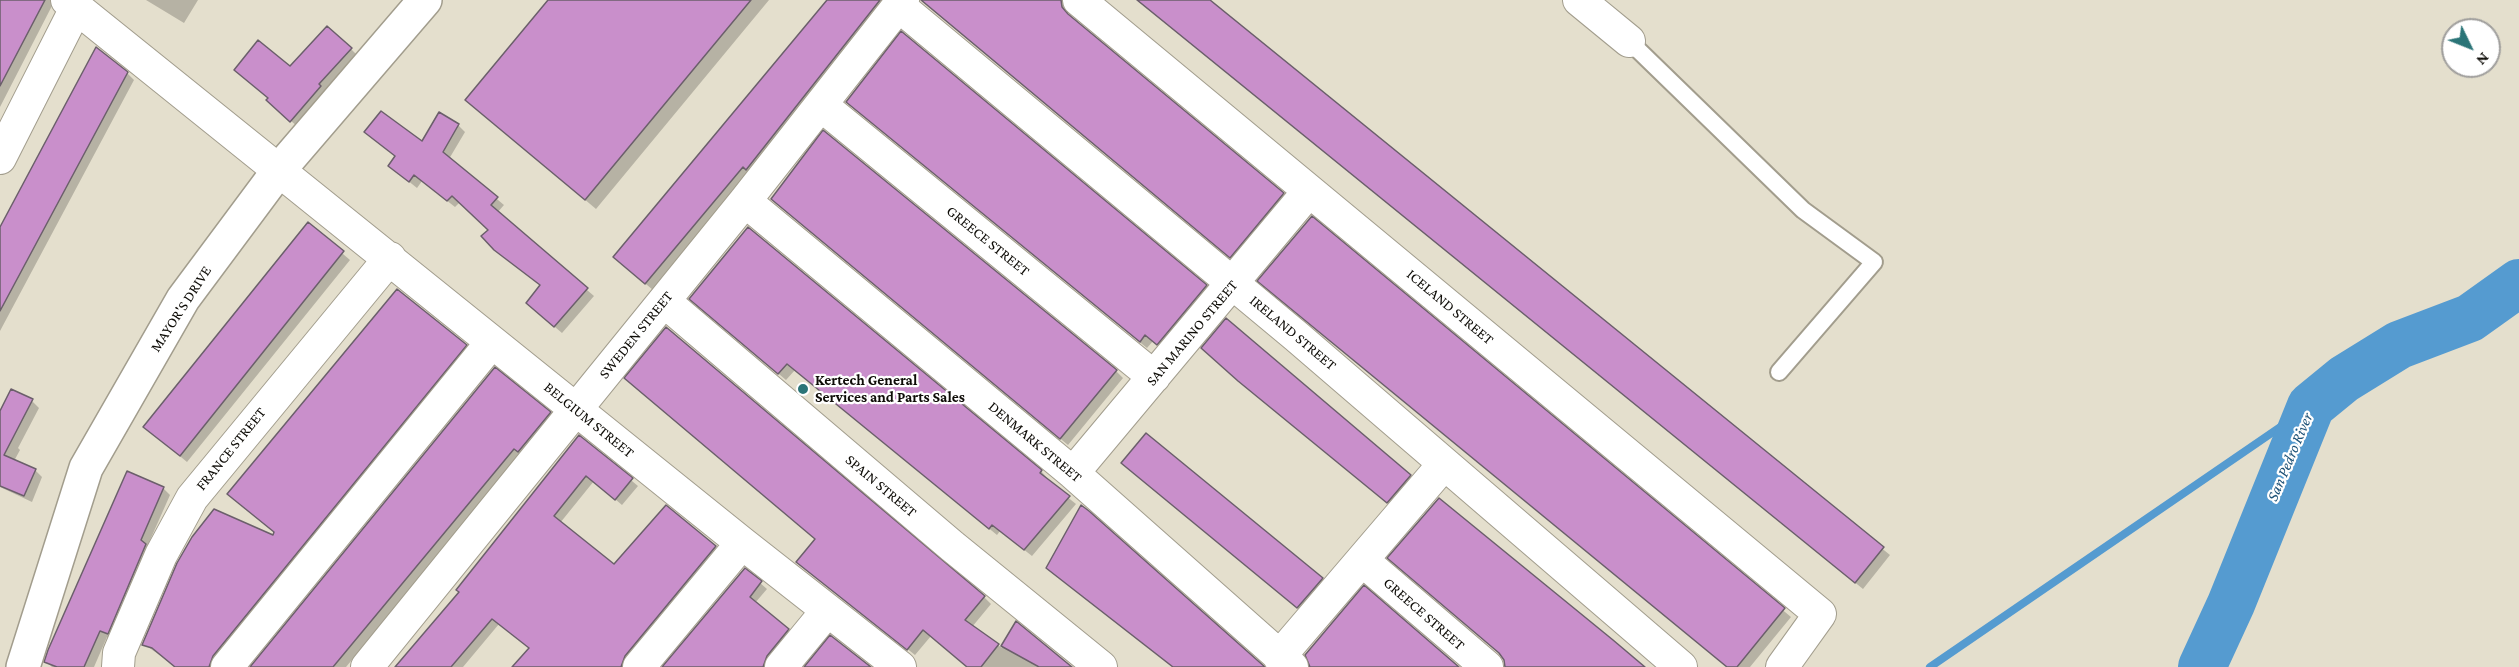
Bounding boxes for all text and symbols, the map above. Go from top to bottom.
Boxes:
north arrow [2441,18,2501,78]
text: N [2473,49,2493,69]
street label: GREECE STREET [943,202,1033,280]
street label: MAYOR'S DRIVE [147,263,215,355]
street label: ICELAND STREET [1403,265,1497,349]
street label: SAN MARINO STREET [1142,276,1242,390]
street label: SWEDEN STREET [595,288,677,382]
street label: IRELAND STREET [1246,292,1340,374]
place label: Kertech General Services and Parts Sales [815,371,965,406]
street label: BELGIUM STREET [540,378,638,462]
marker: Kertech General Services and Parts Sales [796,382,810,396]
street label: DENMARK STREET [985,398,1085,486]
street label: FRANCE STREET [192,404,270,494]
water label: San Pedro River [2263,410,2317,504]
street label: SPAIN STREET [842,451,920,521]
street label: GREECE STREET [1380,574,1468,654]

